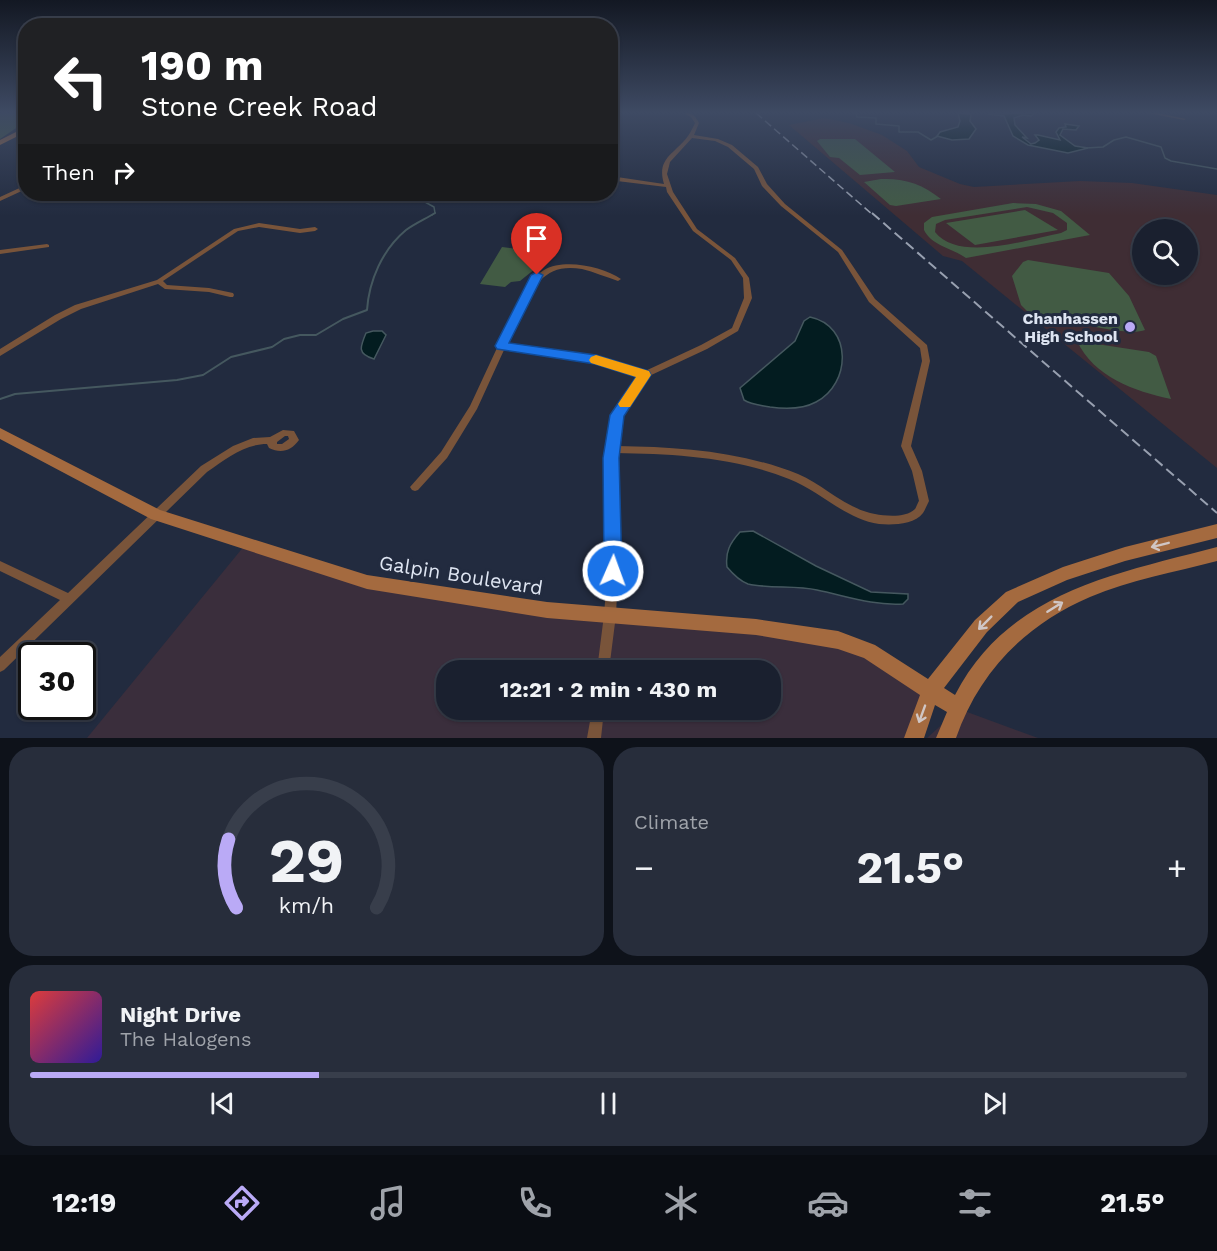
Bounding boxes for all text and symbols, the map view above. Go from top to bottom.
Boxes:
text: 190 m [141,41,264,90]
icon: left [42,42,120,120]
text: Stone Creek Road [141,91,377,123]
icon: right [107,156,140,189]
text: Then [42,160,95,185]
pin [511,213,562,275]
map controls [1132,219,1198,285]
button: search [1132,219,1198,285]
icon: arrive [520,222,553,255]
place label: Chanhassen High School [1023,309,1119,346]
marker: Chanhassen High School [1123,320,1137,334]
position arrow [581,539,645,603]
one-way arrow [1151,540,1170,552]
street label: Galpin Boulevard [377,550,545,600]
one-way arrow [1046,601,1063,613]
one-way arrow [977,616,992,630]
speed limit sign: 30 [18,642,96,720]
text: 12:21 · 2 min · 430 m [500,677,717,702]
one-way arrow [916,704,927,723]
text: Climate [634,810,709,834]
text: 29 [269,824,344,897]
text: 21.5° [857,841,964,894]
text: − [634,848,654,887]
text: + [1167,848,1187,887]
text: km/h [279,894,334,919]
text: Night Drive [120,1002,241,1027]
text: The Halogens [120,1027,252,1051]
icon: previous [206,1087,239,1120]
icon: pause [592,1087,625,1120]
icon: next [978,1087,1011,1120]
icon: directions [221,1182,263,1224]
icon: music [367,1182,409,1224]
icon: phone [514,1182,556,1224]
icon: climate [660,1182,702,1224]
icon: car [807,1182,849,1224]
icon: filters [954,1182,996,1224]
text: 12:19 [52,1187,116,1219]
text: 21.5° [1100,1187,1165,1219]

